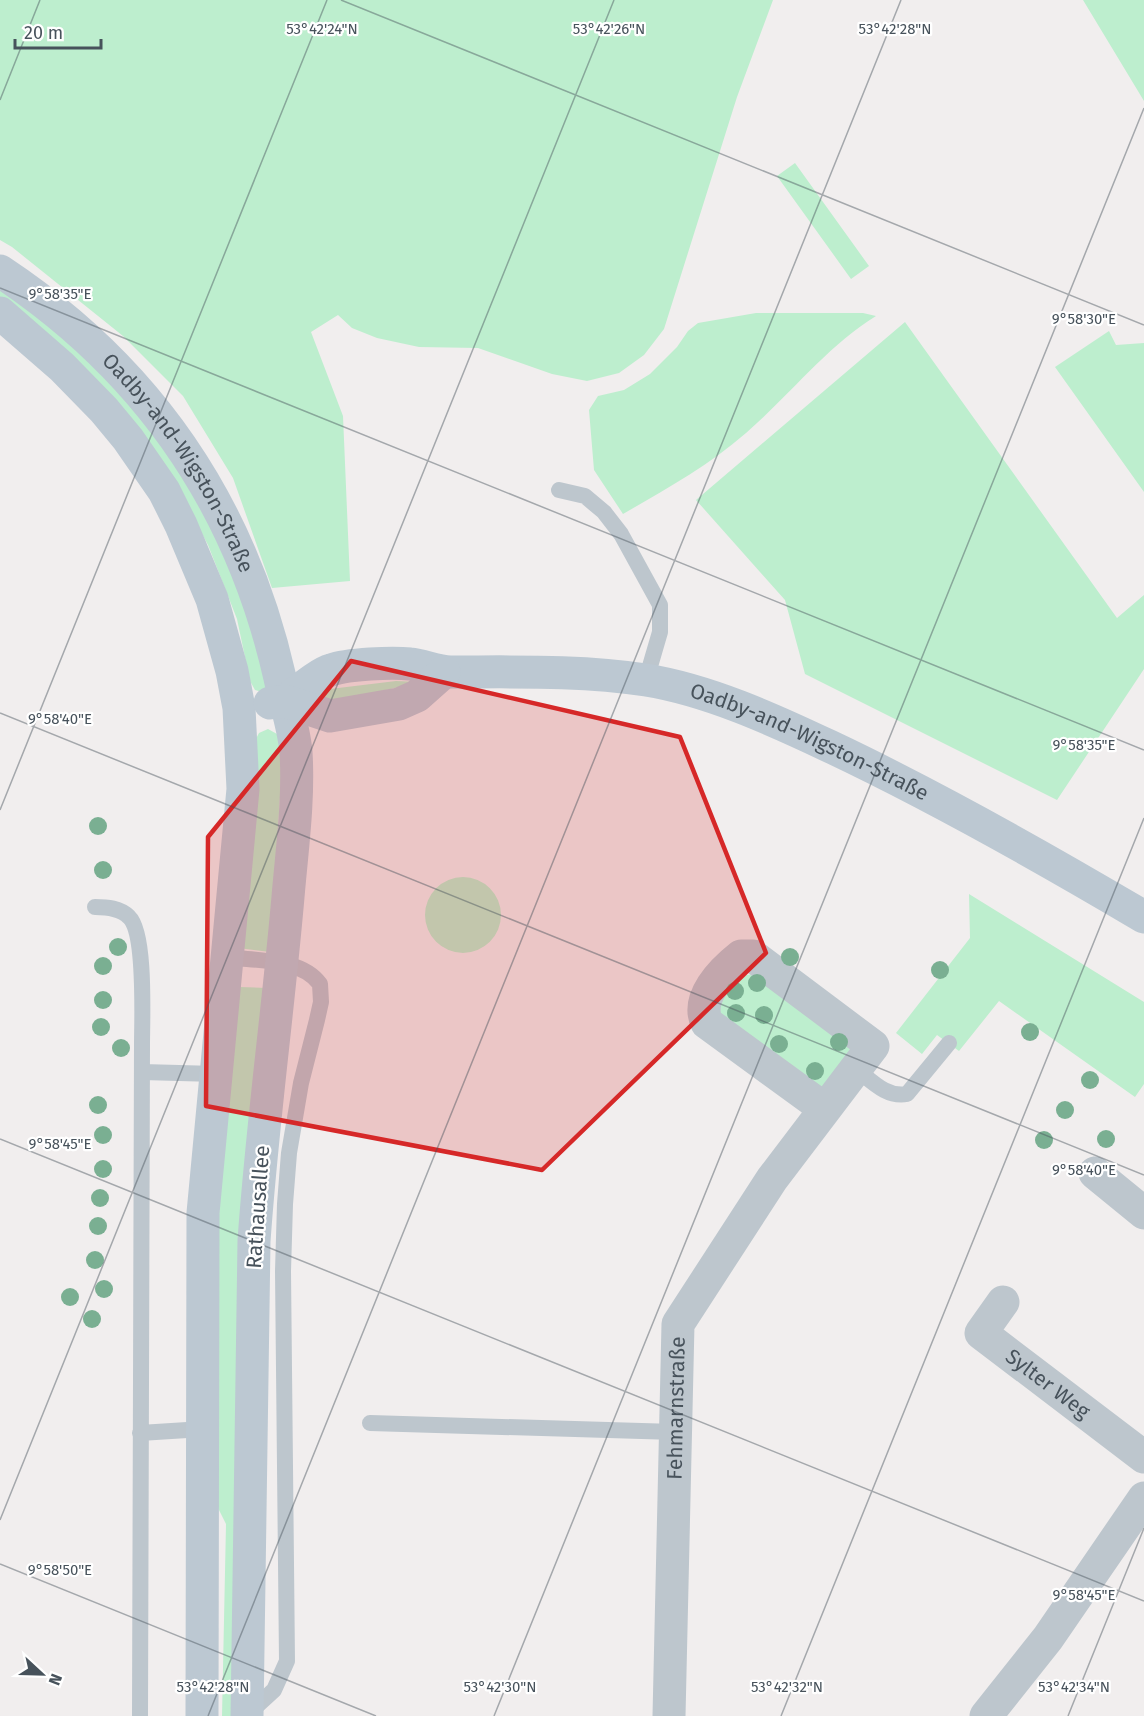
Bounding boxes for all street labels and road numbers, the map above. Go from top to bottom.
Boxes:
street label: Oadby-and-Wigston-Straße [97,348,259,576]
street label: Oadby-and-Wigston-Straße [687,678,933,806]
street label: Rathausallee [241,1145,275,1269]
street label: Fehmarnstraße [661,1336,691,1480]
street label: Sylter Weg [1000,1343,1095,1424]

